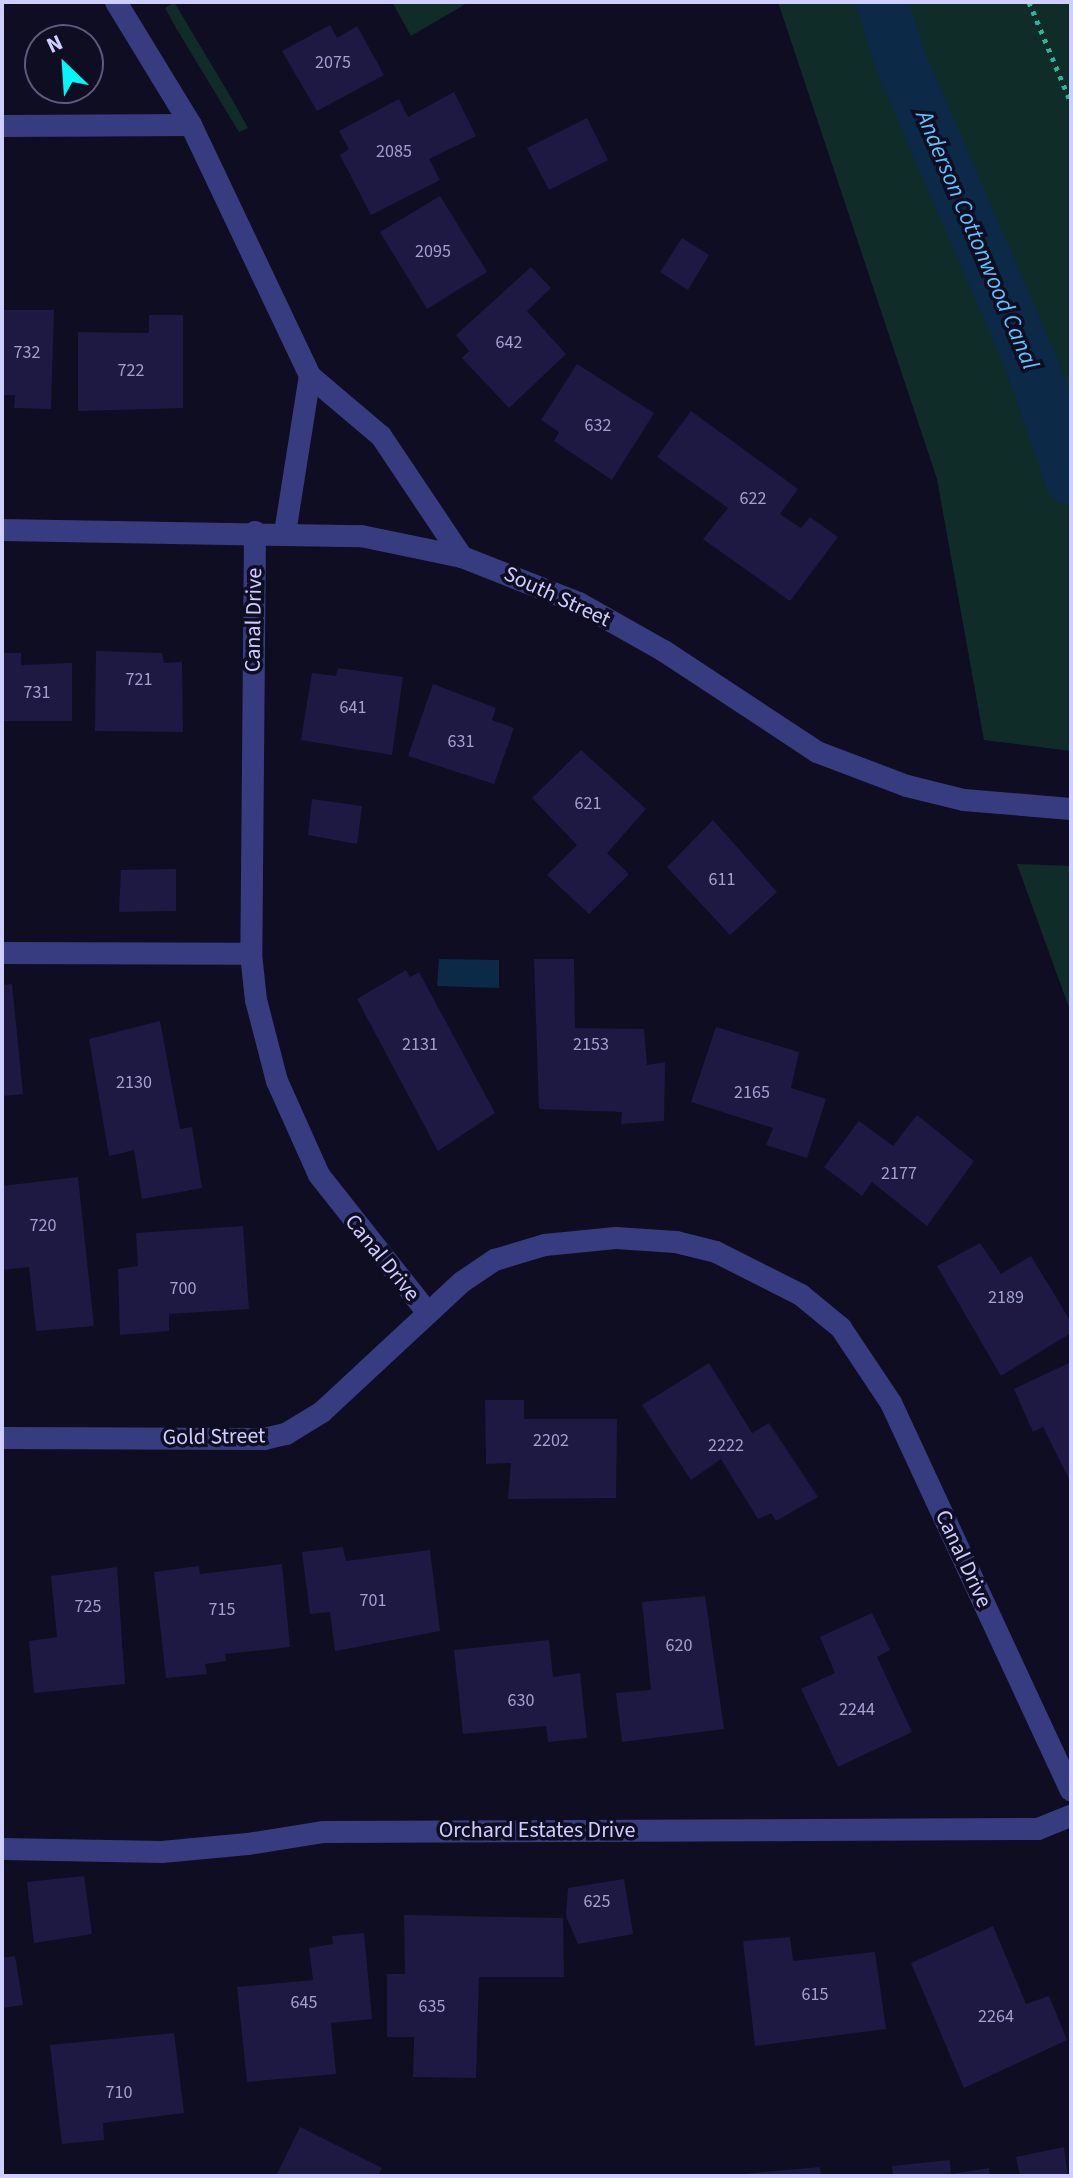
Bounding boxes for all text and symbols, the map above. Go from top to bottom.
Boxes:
north arrow [24,24,104,104]
text: N [41,26,68,62]
house number: 2075 [315,52,351,74]
water label: Anderson Cottonwood Canal [909,106,1045,374]
house number: 2085 [376,141,412,163]
house number: 2095 [415,241,451,263]
house number: 642 [496,332,522,354]
house number: 732 [14,342,40,364]
house number: 722 [118,360,144,382]
house number: 632 [585,415,611,437]
house number: 622 [740,488,766,510]
street label: South Street [500,561,614,633]
street label: Canal Drive [240,568,268,672]
house number: 721 [126,669,152,691]
house number: 731 [24,682,50,704]
house number: 641 [340,697,366,719]
house number: 631 [448,731,474,753]
house number: 621 [575,793,601,815]
house number: 611 [709,869,735,891]
house number: 2131 [402,1034,438,1056]
house number: 2153 [573,1034,609,1056]
house number: 2130 [116,1072,152,1094]
house number: 2165 [734,1082,770,1104]
house number: 2177 [881,1163,917,1185]
street label: Canal Drive [339,1209,425,1307]
house number: 720 [30,1215,56,1237]
house number: 700 [170,1278,196,1300]
house number: 2189 [988,1287,1024,1309]
street label: Gold Street [162,1423,266,1451]
house number: 2202 [533,1430,569,1452]
house number: 2222 [708,1435,744,1457]
street label: Canal Drive [929,1506,997,1612]
house number: 701 [360,1590,386,1612]
house number: 725 [75,1596,101,1618]
house number: 715 [209,1599,235,1621]
house number: 620 [666,1635,692,1657]
house number: 630 [508,1690,534,1712]
house number: 2244 [839,1699,875,1721]
street label: Orchard Estates Drive [439,1818,635,1844]
house number: 625 [584,1891,610,1913]
house number: 615 [802,1984,828,2006]
house number: 645 [291,1992,317,2014]
house number: 635 [419,1996,445,2018]
house number: 2264 [978,2006,1014,2028]
house number: 710 [106,2082,132,2104]

